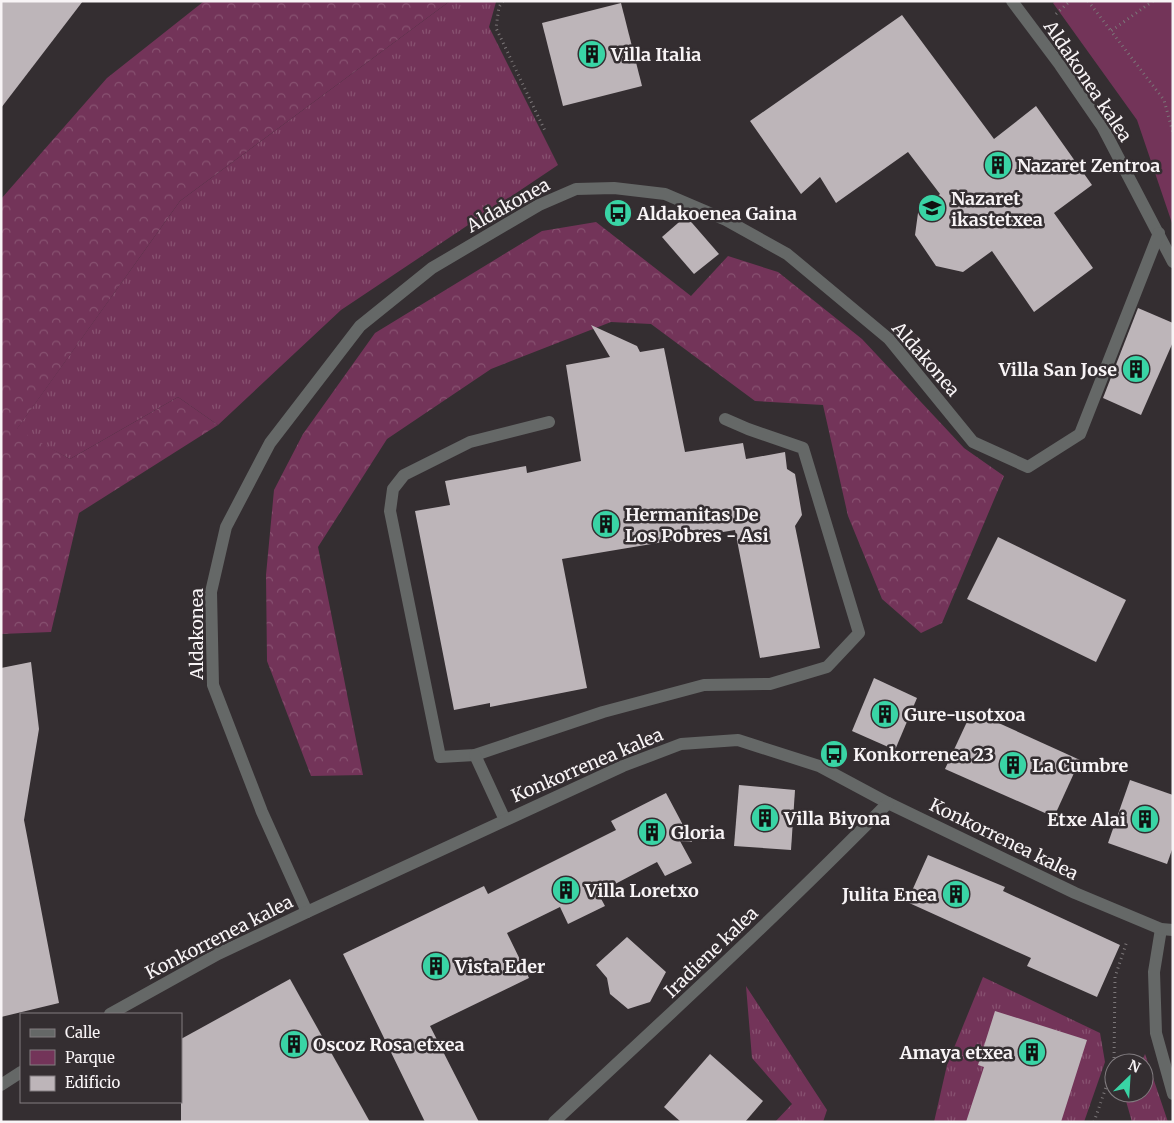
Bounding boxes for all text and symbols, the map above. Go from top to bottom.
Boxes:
street label: Aldakonea kalea [1038,15,1137,146]
building icon: Villa Italia [577,39,607,69]
place label: Villa Italia [610,43,701,66]
building icon: Nazaret Zentroa [983,150,1013,180]
place label: Nazaret Zentroa [1017,154,1160,177]
street label: Aldakonea [462,173,554,238]
place label: Nazaret ikastetxea [951,187,1043,231]
school or university icon: Nazaret ikastetxea [917,193,947,223]
bus stop icon: Aldakoenea Gaina [603,198,633,228]
place label: Aldakoenea Gaina [636,202,797,225]
street label: Aldakonea [887,316,965,401]
building icon: Villa San Jose [1121,354,1151,384]
place label: Villa San Jose [998,358,1117,381]
place label: Hermanitas De Los Pobres - Asi [625,503,769,547]
building icon: Hermanitas De Los Pobres - Asi [591,509,621,539]
street label: Aldakonea [185,588,208,681]
building icon: Gure-usotxoa [870,699,900,729]
place label: Gure-usotxoa [904,703,1026,726]
street label: Konkorrenea kalea [508,723,667,807]
bus stop icon: Konkorrenea 23 [819,739,849,769]
place label: Konkorrenea 23 [853,743,994,766]
building icon: La Cumbre [998,750,1028,780]
place label: La Cumbre [1032,754,1129,777]
street label: Konkorrenea kalea [926,793,1082,885]
building icon: Villa Biyona [750,803,780,833]
building icon: Etxe Alai [1130,804,1160,834]
place label: Villa Biyona [783,807,890,830]
place label: Etxe Alai [1047,808,1126,831]
building icon: Gloria [637,817,667,847]
place label: Gloria [671,821,725,844]
building icon: Villa Loretxo [551,875,581,905]
place label: Villa Loretxo [584,879,699,902]
building icon: Julita Enea [941,879,971,909]
place label: Julita Enea [841,883,937,906]
street label: Konkorrenea kalea [141,890,297,984]
street label: Iradiene kalea [659,901,763,1002]
building icon: Vista Eder [421,951,451,981]
place label: Vista Eder [454,955,545,978]
legend [20,1013,182,1103]
text: Calle [65,1023,100,1042]
building icon: Oscoz Rosa etxea [279,1029,309,1059]
place label: Oscoz Rosa etxea [313,1033,465,1056]
building icon: Amaya etxea [1017,1037,1047,1067]
place label: Amaya etxea [899,1041,1013,1064]
text: Parque [65,1048,115,1067]
north arrow [1104,1053,1154,1103]
text: N [1126,1056,1143,1077]
text: Edificio [65,1073,121,1092]

